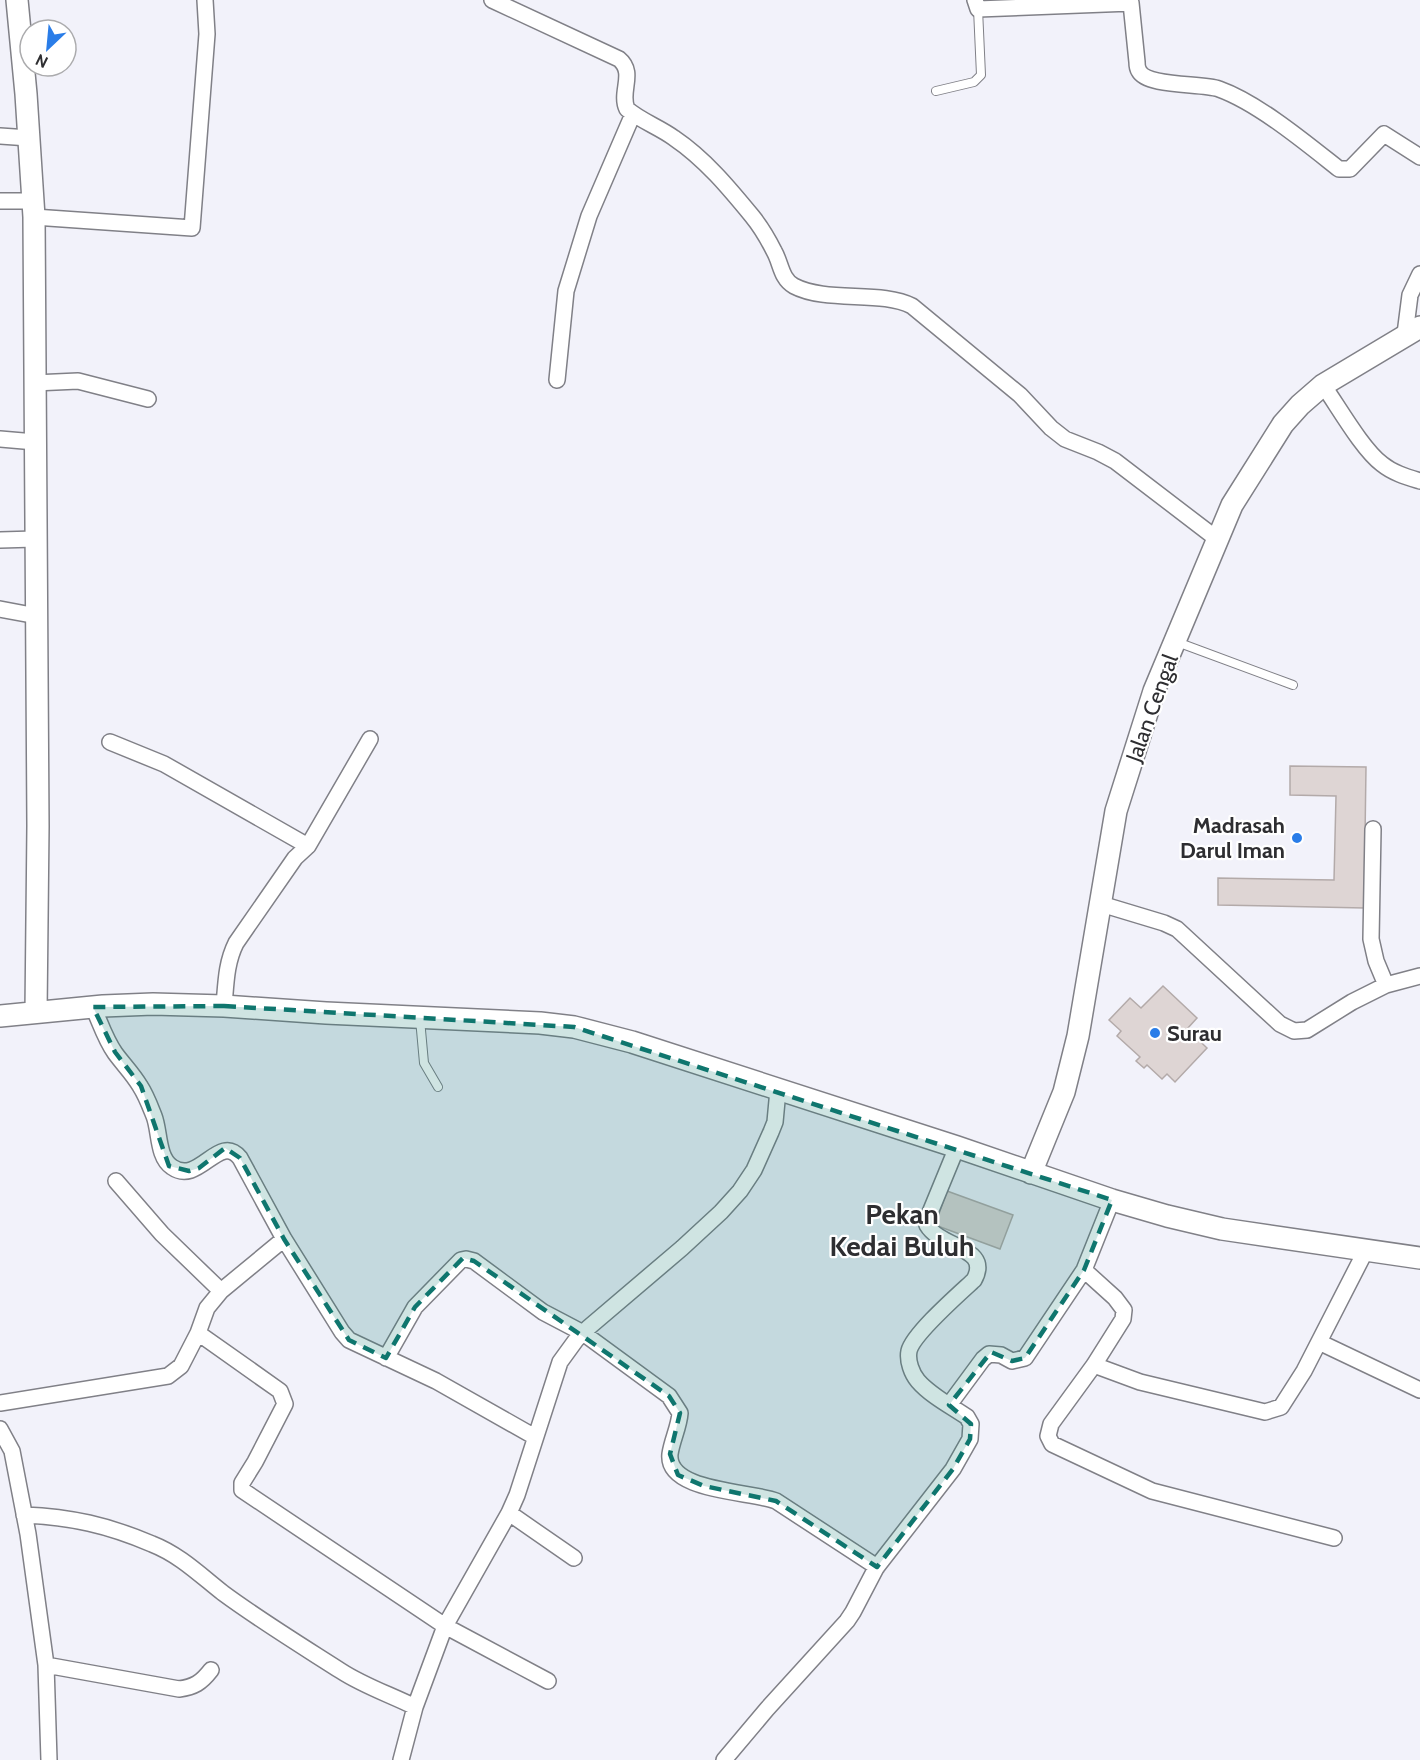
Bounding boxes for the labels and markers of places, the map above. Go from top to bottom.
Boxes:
place label: Madrasah Darul Iman [1180,812,1285,864]
marker: Madrasah Darul Iman [1290,831,1304,845]
place label: Surau [1167,1020,1222,1047]
marker: Surau [1148,1026,1162,1040]

